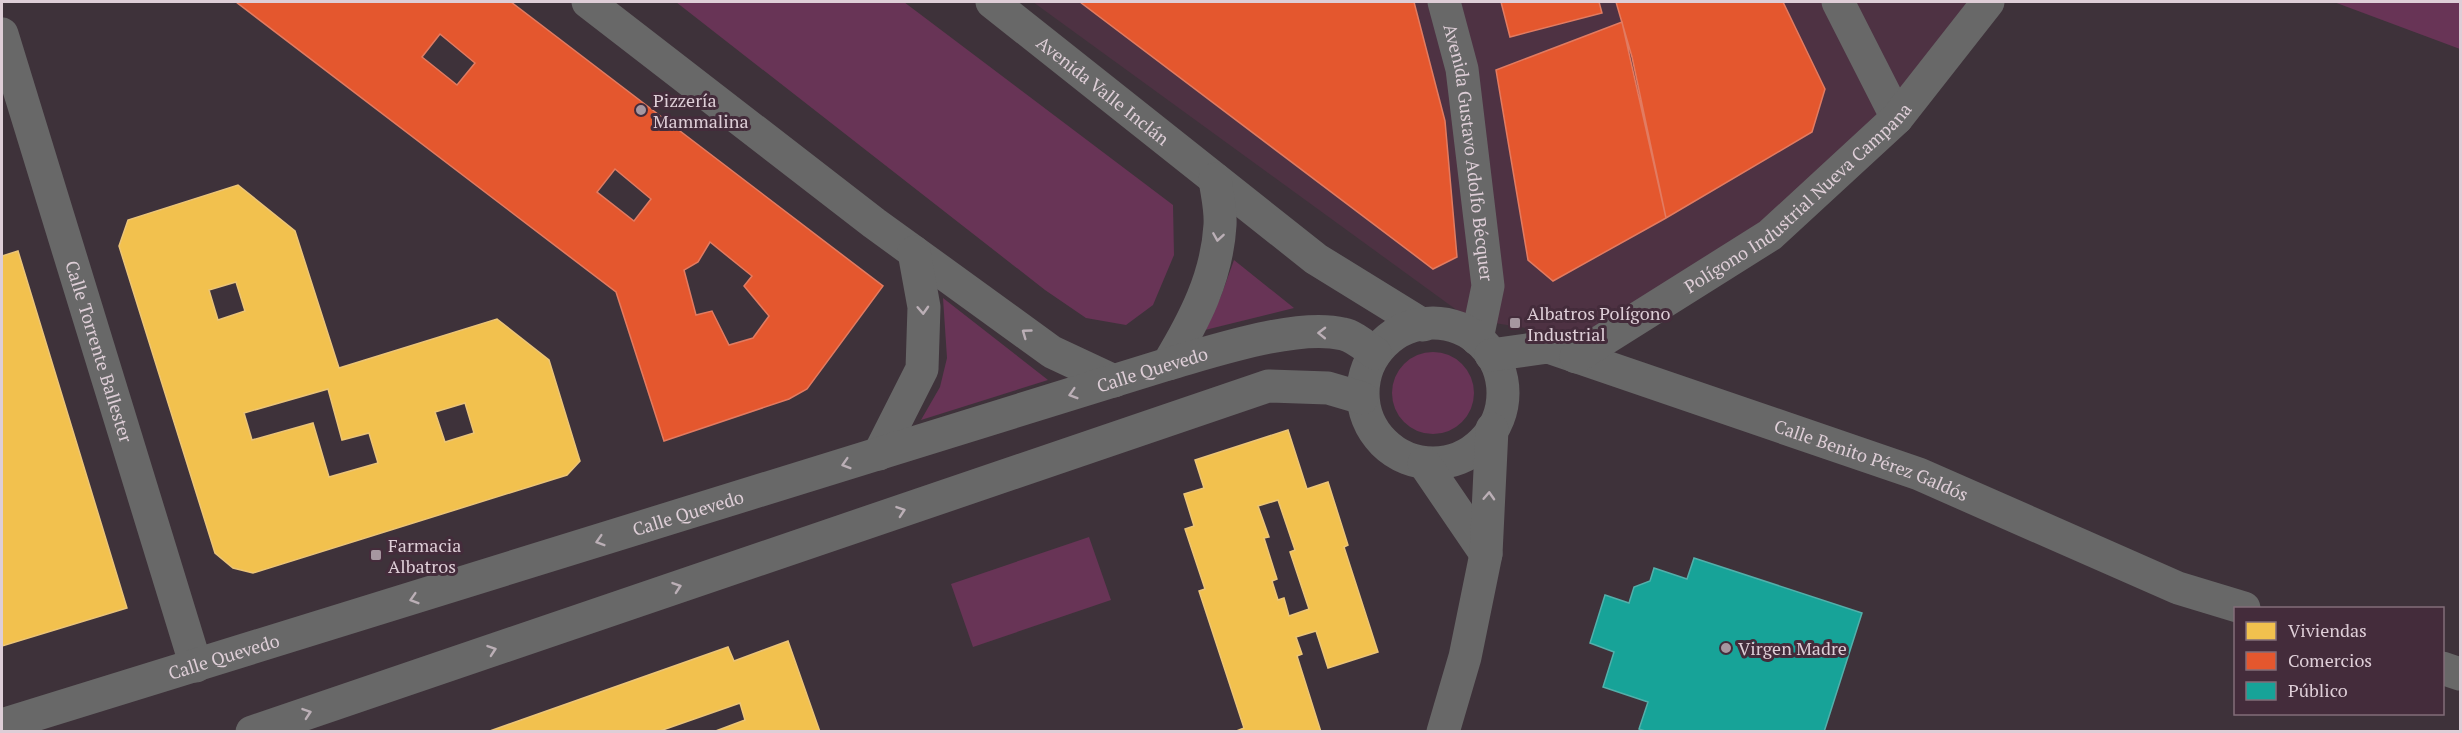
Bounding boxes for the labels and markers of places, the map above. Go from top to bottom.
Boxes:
place label: Pizzería Mammalina [653,88,748,133]
marker: Pizzería Mammalina [634,103,648,117]
place label: Albatros Polígono Industrial [1527,301,1670,346]
marker: Albatros Polígono Industrial [1508,316,1522,330]
place label: Farmacia Albatros [388,533,461,578]
marker: Farmacia Albatros [369,548,383,562]
place label: Virgen Madre [1738,636,1847,660]
marker: Virgen Madre [1719,641,1733,655]

